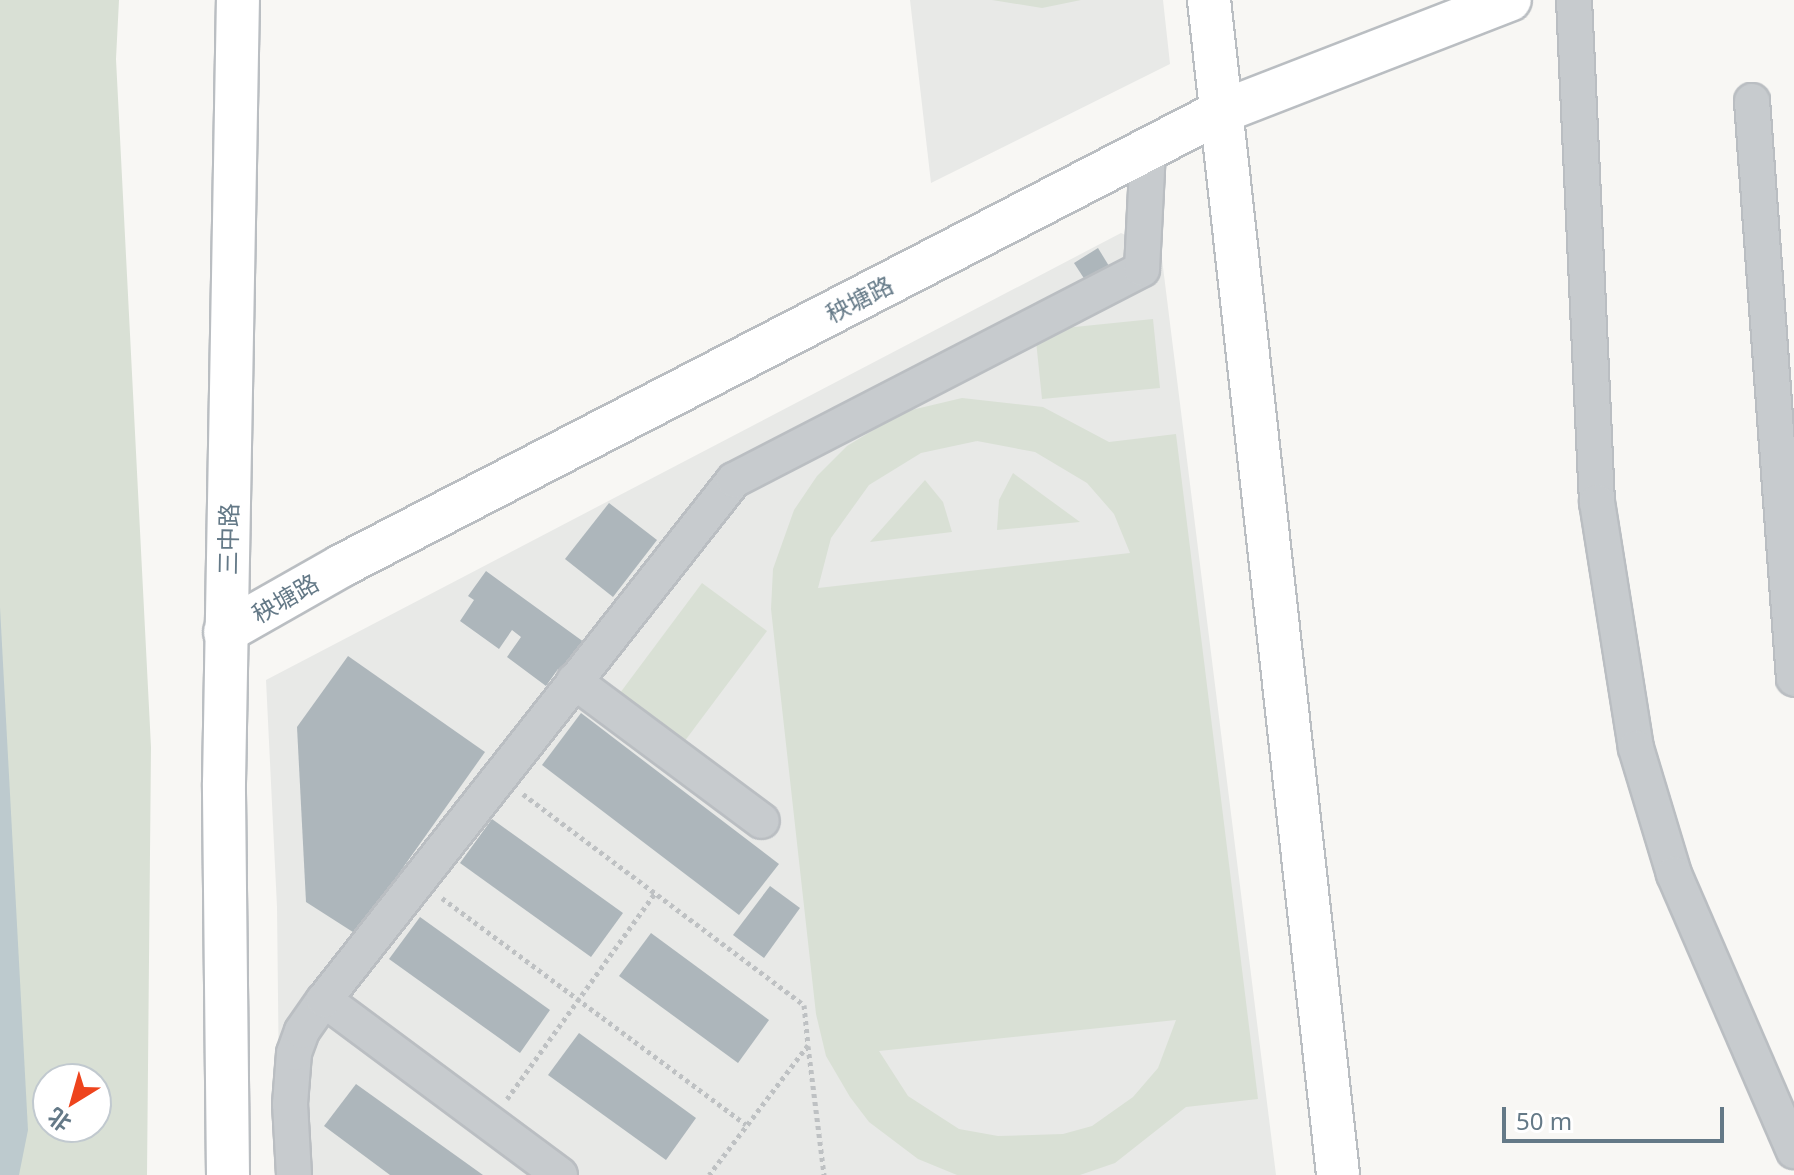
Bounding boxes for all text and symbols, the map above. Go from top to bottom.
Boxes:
street label: 秧塘路 [820,270,898,328]
street label: 三中路 [213,503,243,575]
street label: 秧塘路 [247,568,323,628]
north arrow [32,1063,112,1143]
scale bar [1506,1091,1728,1141]
text: 北 [41,1102,77,1139]
text: 50 m [1516,1104,1572,1137]

